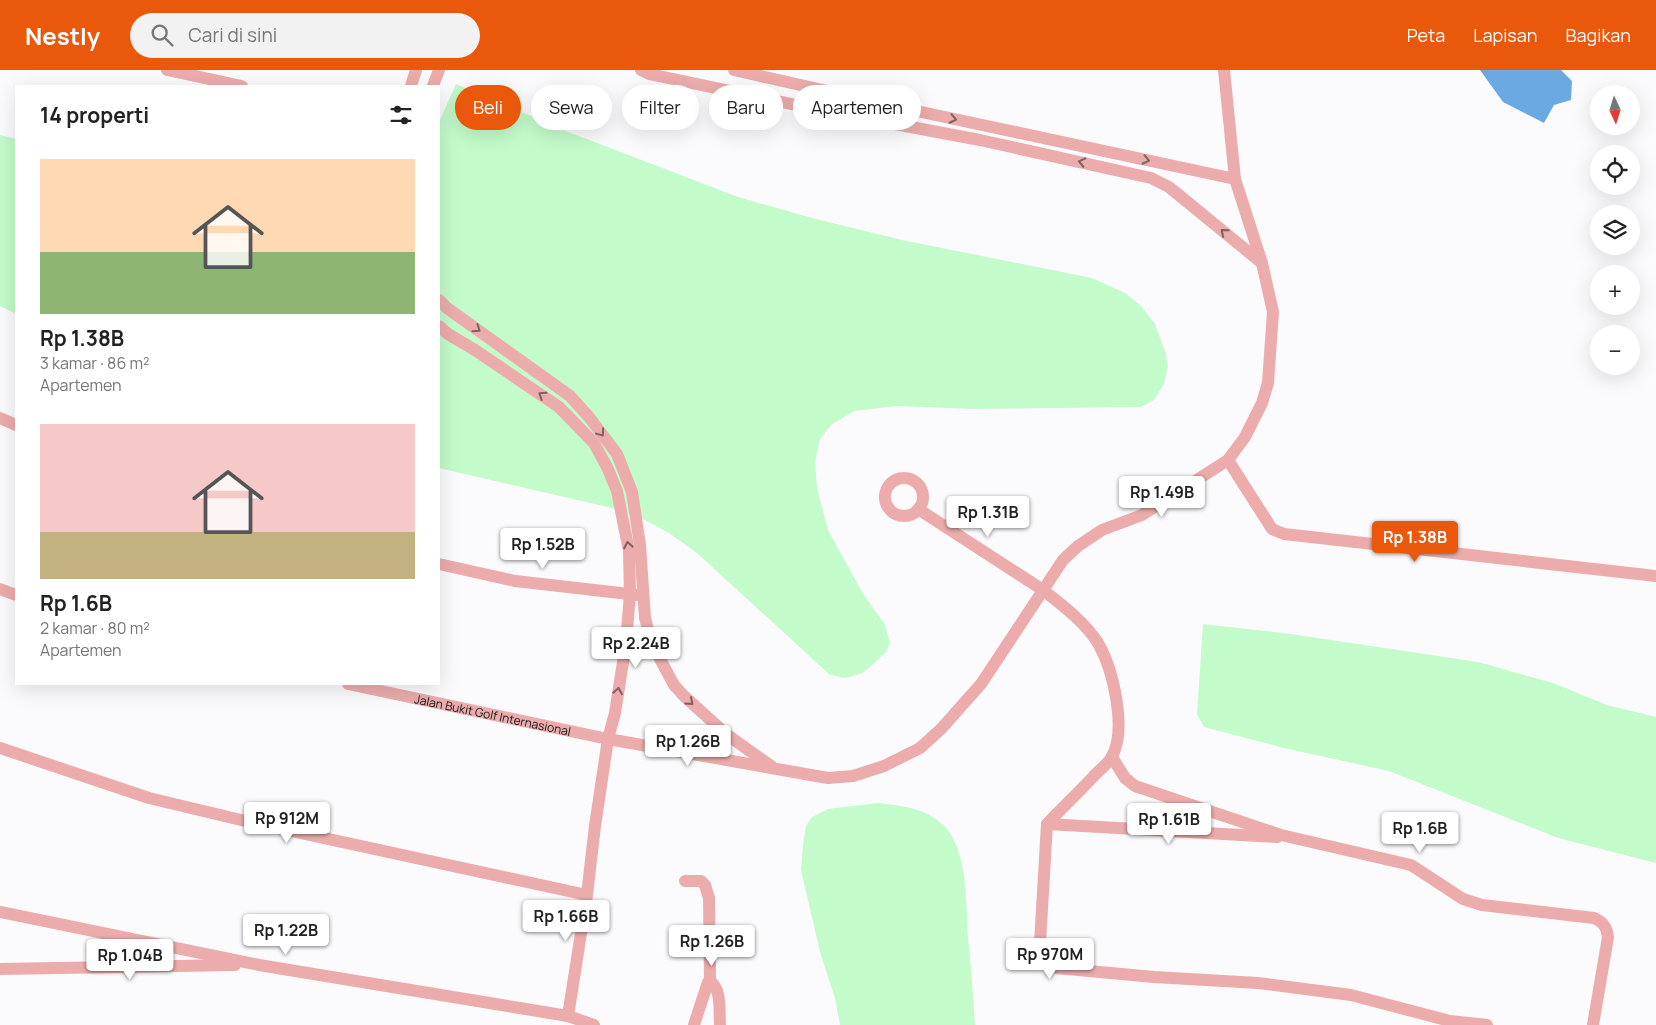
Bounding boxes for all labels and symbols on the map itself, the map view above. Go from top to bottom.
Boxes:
north arrow [1590,85,1640,135]
one-way arrow [948,113,957,124]
one-way arrow [1141,154,1150,165]
one-way arrow [1077,158,1086,168]
one-way arrow [1221,230,1230,238]
one-way arrow [471,323,481,332]
one-way arrow [538,392,548,401]
one-way arrow [595,427,604,437]
pin: Rp 1.49B [1110,476,1214,518]
pin: Rp 1.31B [936,496,1040,538]
pin: Rp 1.38B [1363,520,1467,563]
pin: Rp 1.52B [491,528,595,570]
one-way arrow [623,541,633,550]
pin: Rp 2.24B [584,626,688,669]
one-way arrow [613,687,623,696]
street label: Jalan Bukit Golf Internasional [413,690,573,739]
one-way arrow [684,696,693,705]
pin: Rp 1.26B [636,724,740,767]
pin: Rp 912M [241,802,333,844]
pin: Rp 1.61B [1117,802,1221,845]
pin: Rp 1.6B [1374,812,1466,854]
pin: Rp 1.66B [514,900,618,942]
pin: Rp 1.22B [234,914,338,956]
pin: Rp 1.26B [660,924,764,967]
pin: Rp 1.04B [78,938,182,981]
pin: Rp 970M [1004,938,1096,980]

